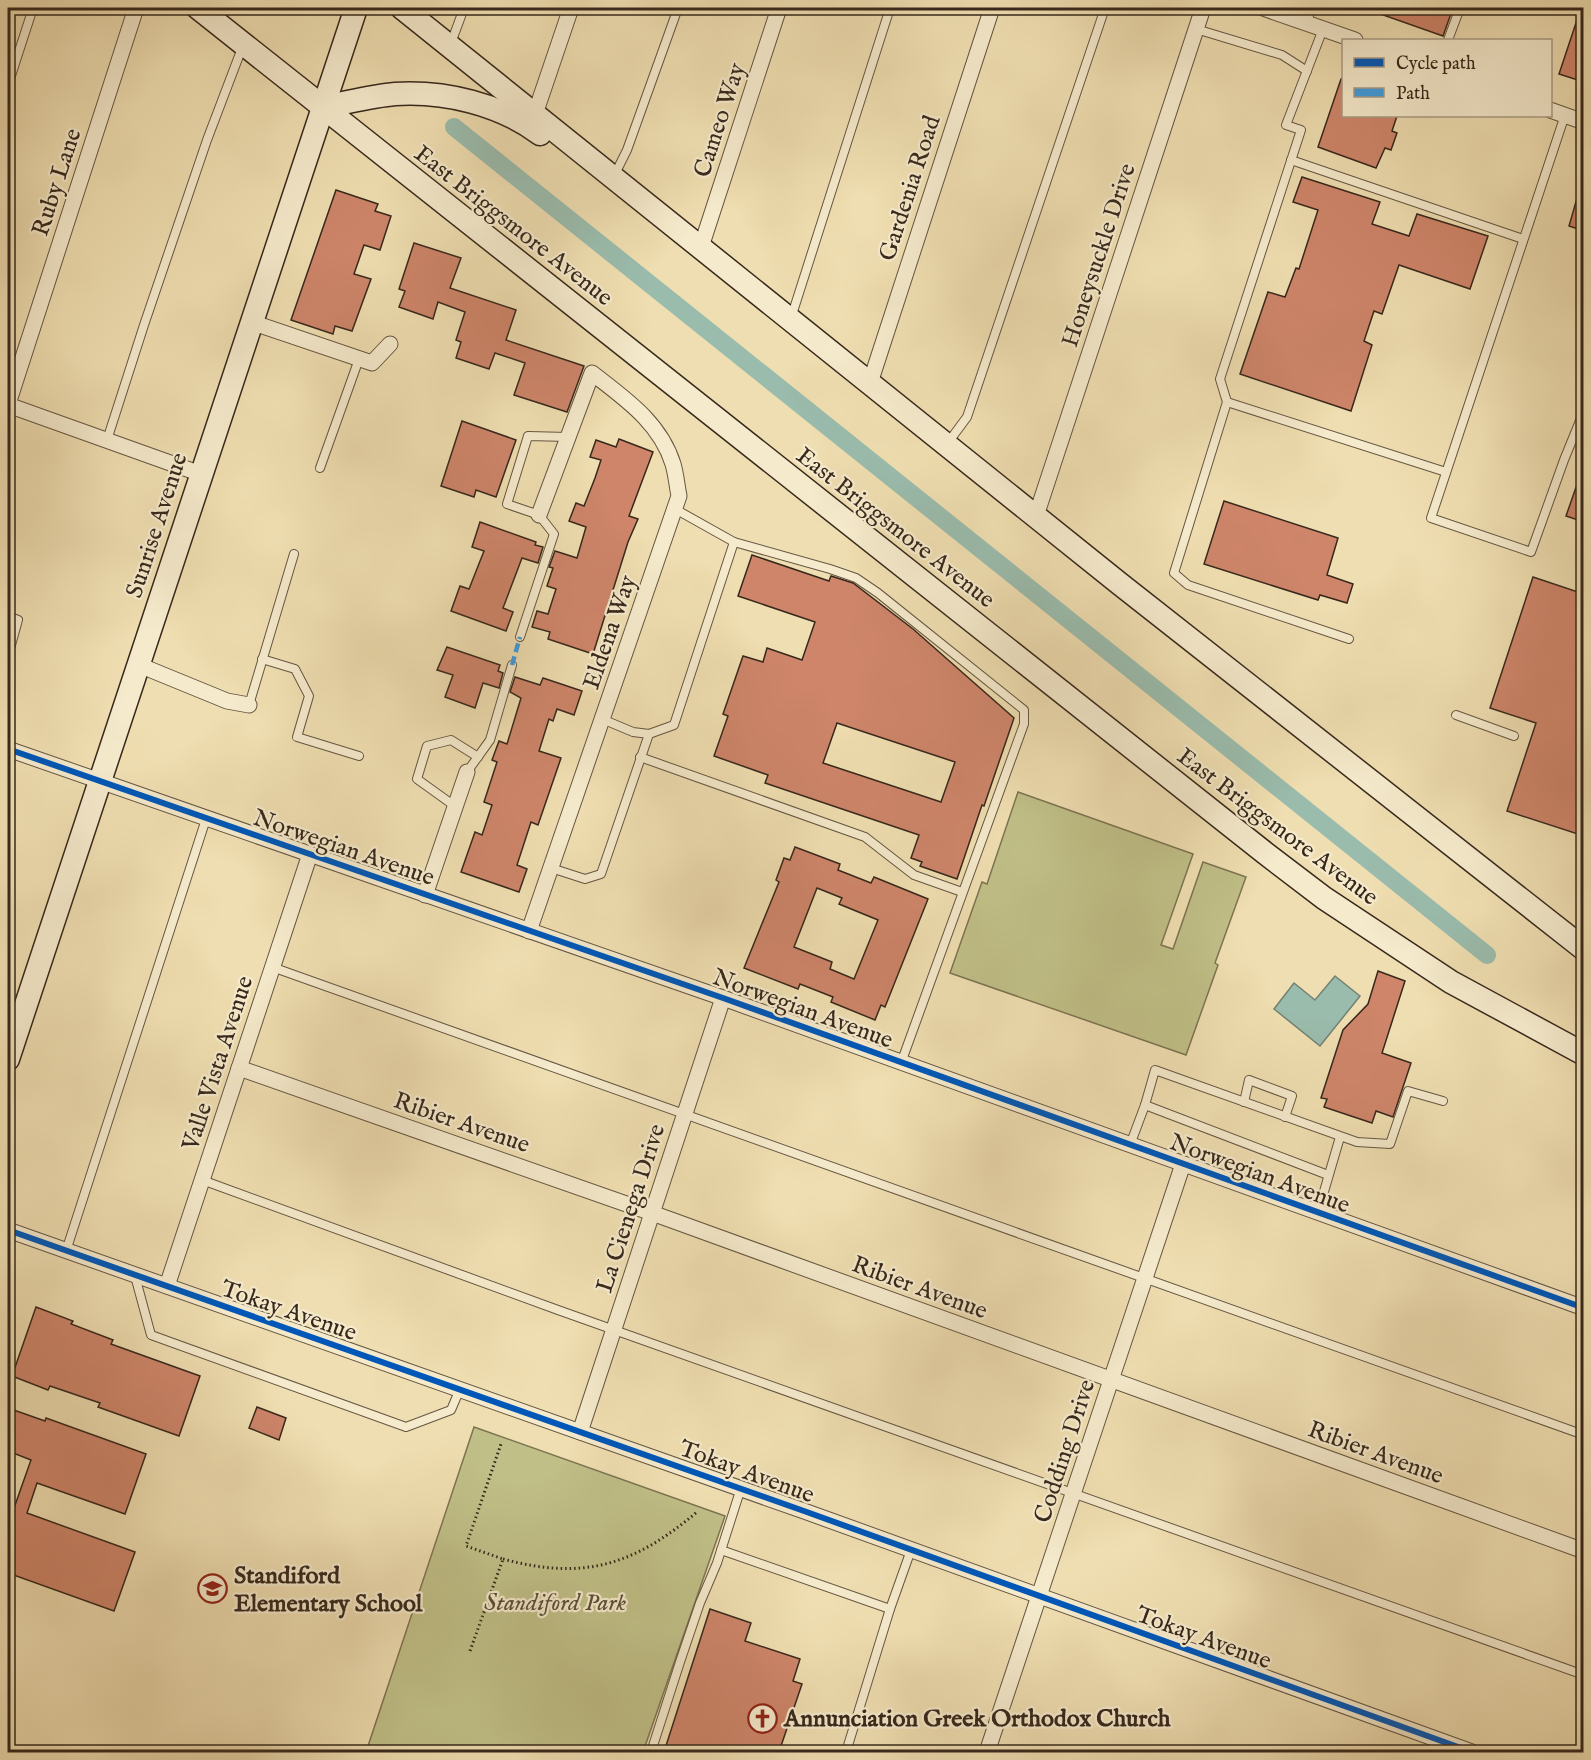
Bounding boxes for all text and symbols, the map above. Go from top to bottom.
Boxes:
legend [1342,39,1552,117]
text: Cycle path [1396,53,1476,76]
street label: Cameo Way [687,59,754,182]
text: Path [1396,83,1430,106]
street label: Gardenia Road [872,112,949,265]
street label: Ruby Lane [25,125,89,240]
street label: East Briggsmore Avenue [407,139,619,314]
street label: Honeysuckle Drive [1055,160,1144,351]
street label: East Briggsmore Avenue [789,441,1001,616]
street label: Sunrise Avenue [119,449,195,602]
street label: Eldena Way [576,571,644,694]
street label: East Briggsmore Avenue [1170,741,1384,913]
street label: Norwegian Avenue [249,803,438,894]
street label: Norwegian Avenue [708,962,897,1056]
street label: Valle Vista Avenue [175,972,261,1156]
street label: Ribier Avenue [389,1086,534,1161]
street label: La Cienega Drive [590,1120,673,1297]
street label: Norwegian Avenue [1165,1127,1354,1221]
street label: Ribier Avenue [848,1250,991,1327]
street label: Tokay Avenue [217,1274,360,1349]
street label: Codding Drive [1028,1376,1103,1527]
street label: Ribier Avenue [1304,1415,1447,1492]
street label: Tokay Avenue [675,1434,818,1511]
place label: Standiford Elementary School [234,1561,423,1620]
school or university icon: Standiford Elementary School [197,1573,229,1605]
park label: Standiford Park [484,1588,626,1619]
street label: Tokay Avenue [1132,1600,1275,1677]
church icon: Annunciation Greek Orthodox Church [747,1702,779,1734]
place label: Annunciation Greek Orthodox Church [783,1704,1171,1735]

